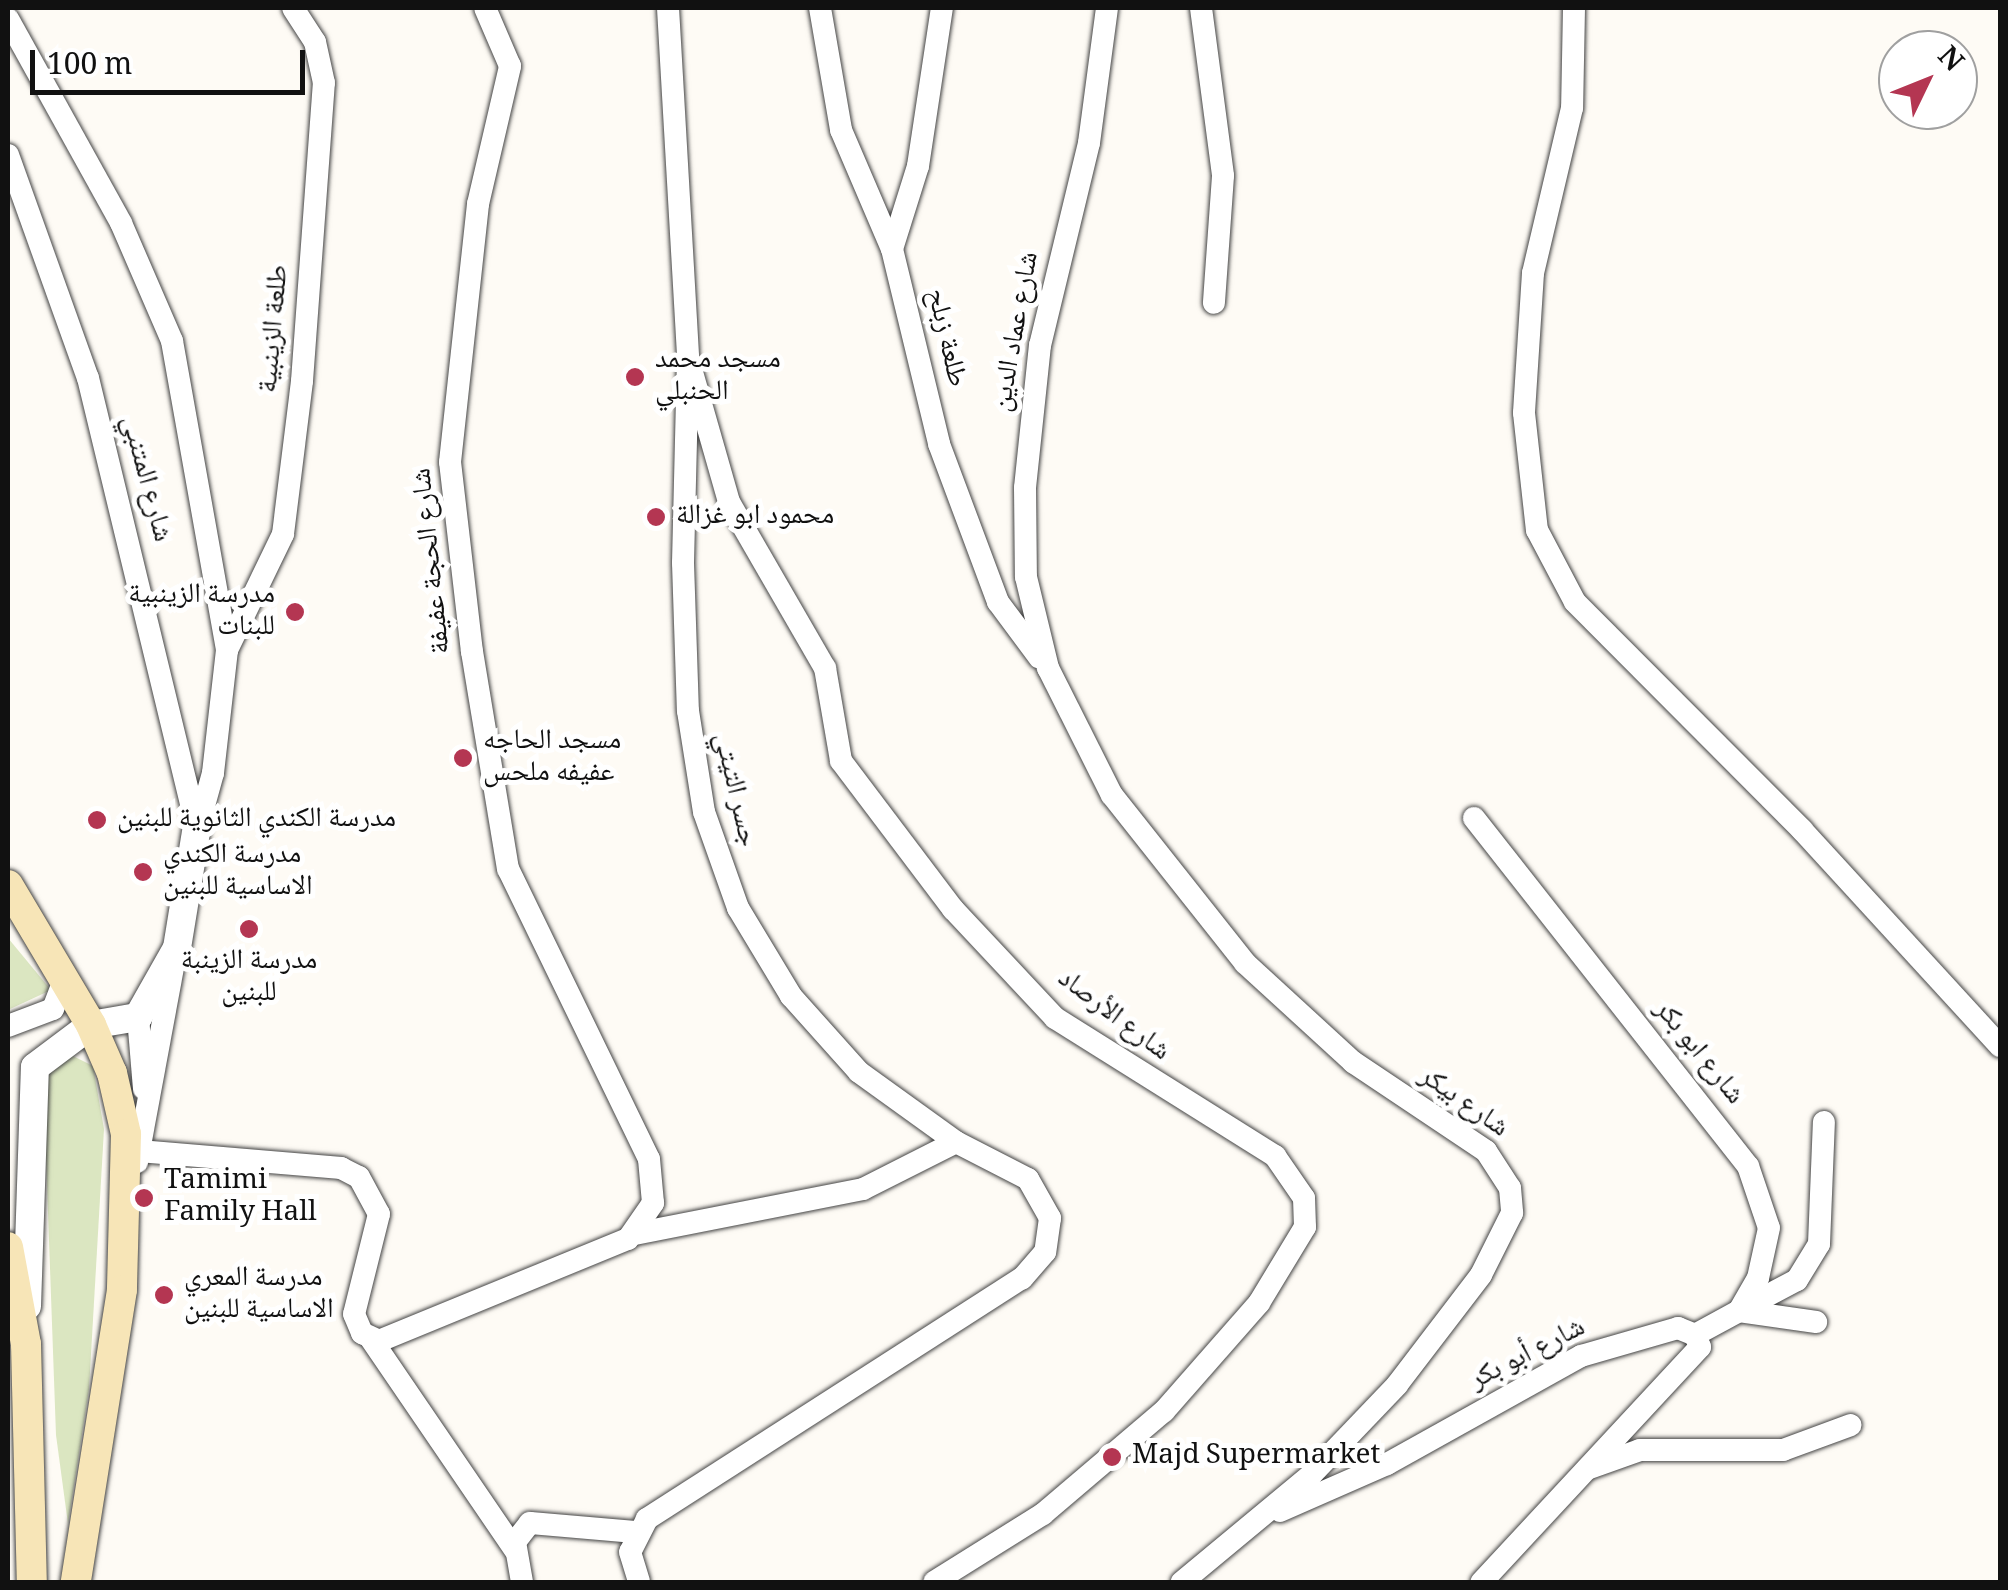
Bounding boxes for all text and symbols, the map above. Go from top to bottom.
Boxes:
scale bar [35,30,310,92]
north arrow [1878,30,1978,130]
text: N [1923,36,1974,85]
text: 100 m [47,42,132,93]
street label: شارع عماد الدين [986,249,1048,415]
street label: طلعة الزينبية [253,264,297,394]
street label: طلعة زبلح [917,286,973,390]
place label: مسجد محمد الحنبلي [655,344,781,410]
marker: مسجد محمد الحنبلي [624,366,646,388]
street label: شارع المتنبي [112,412,178,546]
street label: شارع الحجة عفيفة [407,466,459,656]
place label: محمود ابو غزالة [676,500,834,534]
marker: محمود ابو غزالة [645,506,667,528]
place label: مدرسة الزينبية للبنات [128,579,275,645]
marker: مدرسة الزينبية للبنات [284,601,306,623]
place label: مسجد الحاجه عفيفه ملحس [483,725,621,791]
street label: جسر التيتي [705,730,763,850]
marker: مسجد الحاجه عفيفه ملحس [452,747,474,769]
place label: مدرسة الكندي الثانوية للبنين [117,803,396,837]
marker: مدرسة الكندي الثانوية للبنين [86,809,108,831]
place label: مدرسة الكندي الاساسية للبنين [163,839,313,905]
marker: مدرسة الكندي الاساسية للبنين [132,861,154,883]
marker: مدرسة الزينبة للبنين [238,918,260,940]
place label: مدرسة الزينبة للبنين [181,945,317,1011]
street label: شارع الأرصاد [1050,963,1176,1069]
street label: شارع ابو بكر [1646,994,1750,1112]
street label: شارع بيكر [1412,1060,1514,1146]
place label: Tamimi Family Hall [164,1165,317,1231]
marker: Tamimi Family Hall [133,1187,155,1209]
place label: مدرسة المعري الاساسية للبنين [184,1262,334,1328]
marker: مدرسة المعري الاساسية للبنين [153,1284,175,1306]
street label: شارع أبو بكر [1465,1312,1591,1398]
place label: Majd Supermarket [1132,1440,1380,1474]
marker: Majd Supermarket [1101,1446,1123,1468]

